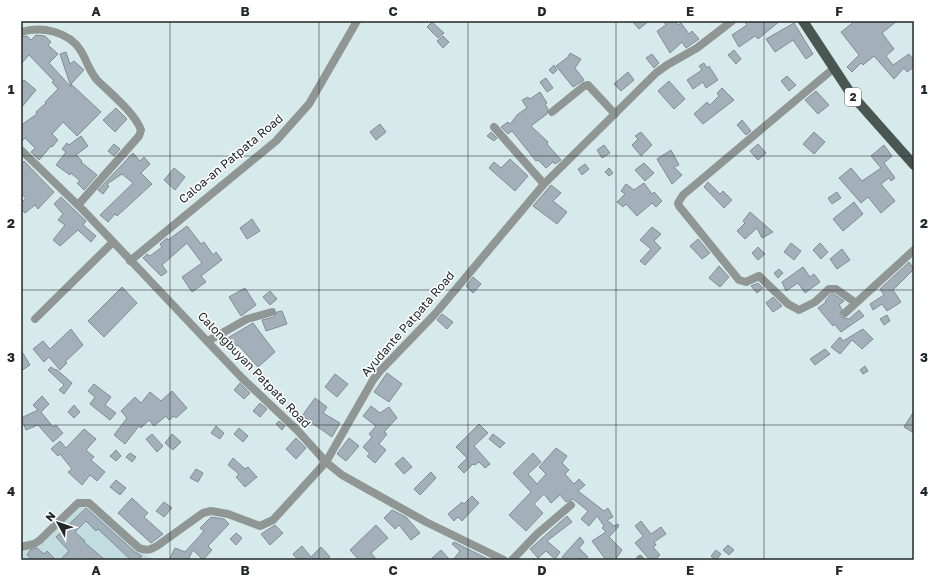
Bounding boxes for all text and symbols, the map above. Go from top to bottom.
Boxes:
text: A [91,3,101,19]
text: B [240,3,250,19]
text: C [388,3,398,19]
text: D [537,3,547,19]
text: E [686,3,694,19]
text: F [835,3,843,19]
text: 1 [8,81,15,97]
text: 1 [921,81,928,97]
road number: 2 [845,88,861,106]
street label: Caloa-an Patpata Road [175,111,286,207]
text: 2 [7,215,15,231]
text: 2 [920,215,928,231]
street label: Ayudante Patpata Road [358,268,457,379]
street label: Calongbuyan Patpata Road [195,308,314,431]
text: 3 [7,349,15,365]
text: 3 [920,349,928,365]
text: 4 [7,483,15,499]
text: 4 [920,483,928,499]
north arrow [38,503,78,543]
text: N [42,509,58,524]
text: A [91,562,101,578]
text: B [240,562,250,578]
text: C [388,562,398,578]
text: D [537,562,547,578]
text: E [686,562,694,578]
text: F [835,562,843,578]

